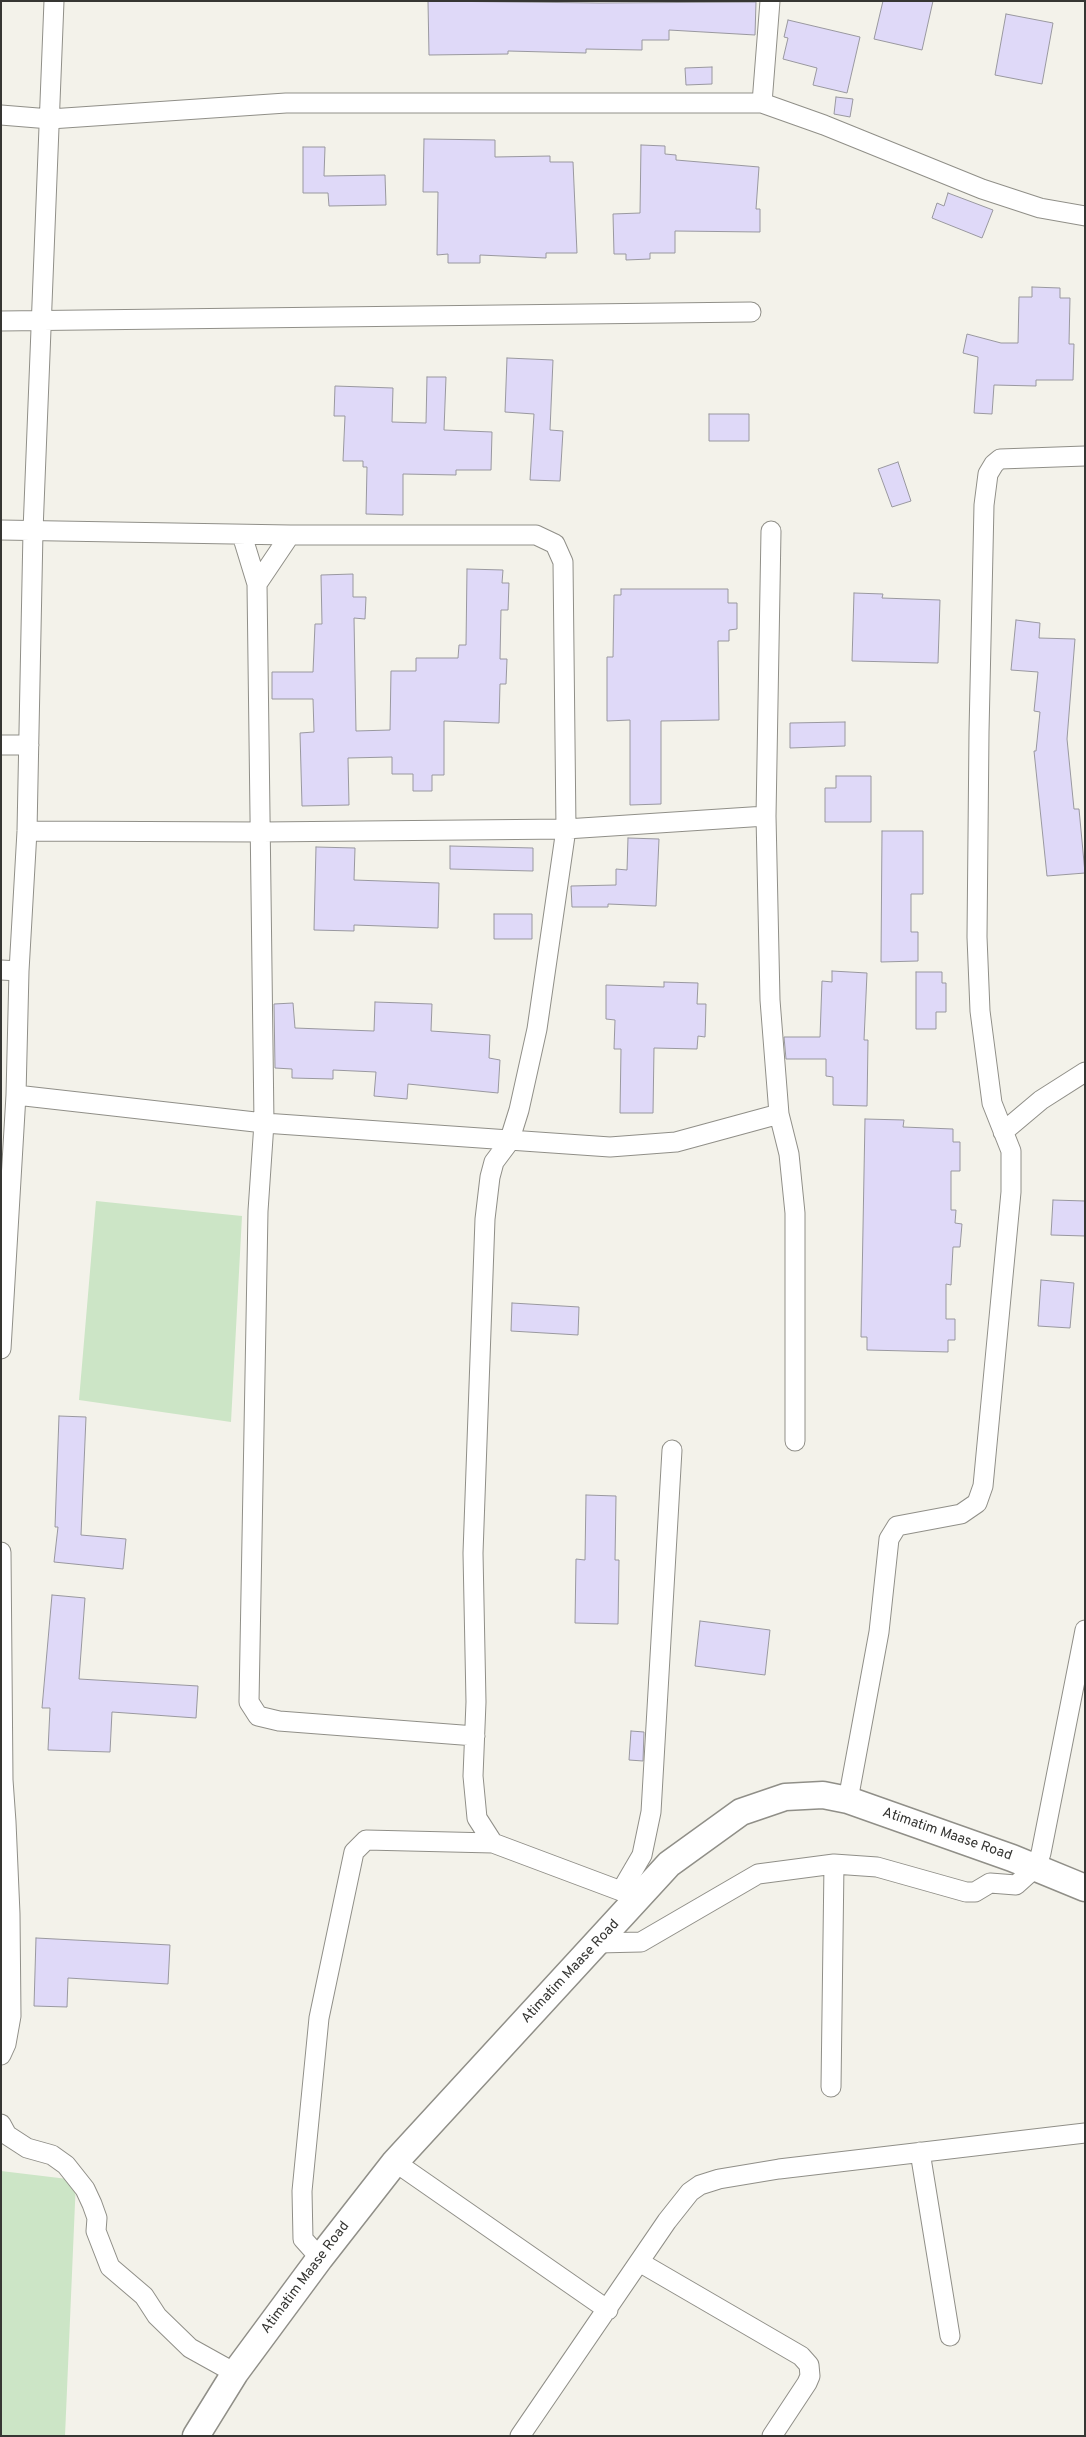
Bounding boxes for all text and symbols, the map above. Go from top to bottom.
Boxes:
street label: Atimatim Maase Road [880,1805,1014,1865]
street label: Atimatim Maase Road [518,1917,624,2027]
street label: Atimatim Maase Road [258,2219,354,2337]

